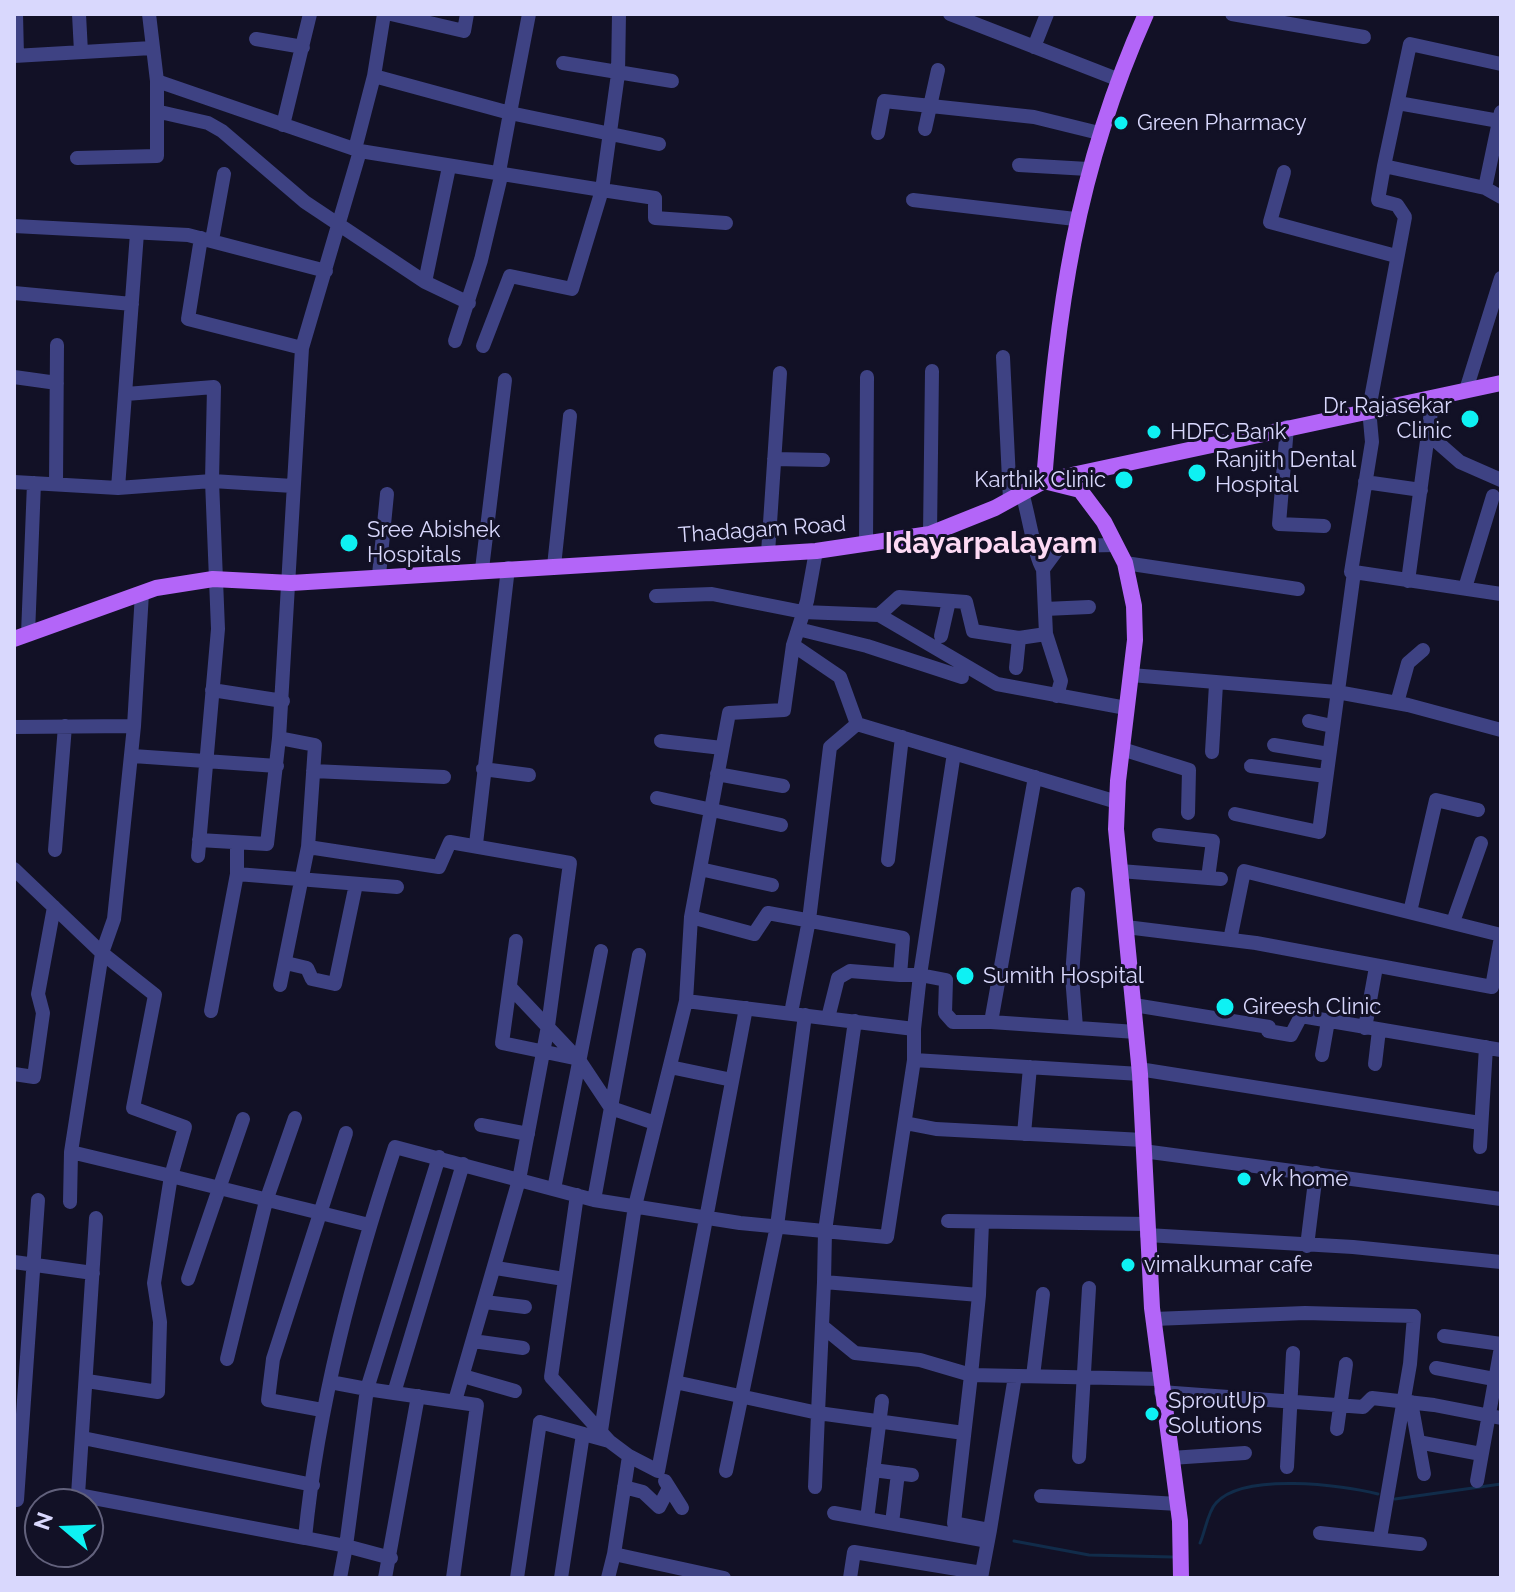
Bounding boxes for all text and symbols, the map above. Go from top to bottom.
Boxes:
place label: Green Pharmacy [1137,110,1307,136]
marker: Green Pharmacy [1112,114,1130,132]
place label: Dr. Rajasekar Clinic [1323,393,1452,444]
marker: Dr. Rajasekar Clinic [1459,408,1481,430]
place label: HDFC Bank [1170,419,1286,445]
marker: HDFC Bank [1145,423,1163,441]
place label: Ranjith Dental Hospital [1215,447,1356,498]
marker: Ranjith Dental Hospital [1186,462,1208,484]
place label: Karthik Clinic [974,467,1106,493]
marker: Karthik Clinic [1113,469,1135,491]
street label: Thadagam Road [677,511,847,549]
place label: Sree Abishek Hospitals [367,517,500,568]
district label: Idayarpalayam [885,526,1097,562]
marker: Sree Abishek Hospitals [338,532,360,554]
place label: Sumith Hospital [983,963,1144,989]
marker: Sumith Hospital [954,965,976,987]
place label: Gireesh Clinic [1243,994,1381,1020]
marker: Gireesh Clinic [1214,996,1236,1018]
place label: vk home [1260,1166,1348,1192]
marker: vk home [1235,1170,1253,1188]
place label: vimalkumar cafe [1144,1252,1313,1278]
marker: vimalkumar cafe [1119,1256,1137,1274]
place label: SproutUp Solutions [1168,1388,1266,1440]
marker: SproutUp Solutions [1143,1405,1161,1423]
north arrow [24,1488,104,1568]
text: N [28,1509,58,1533]

